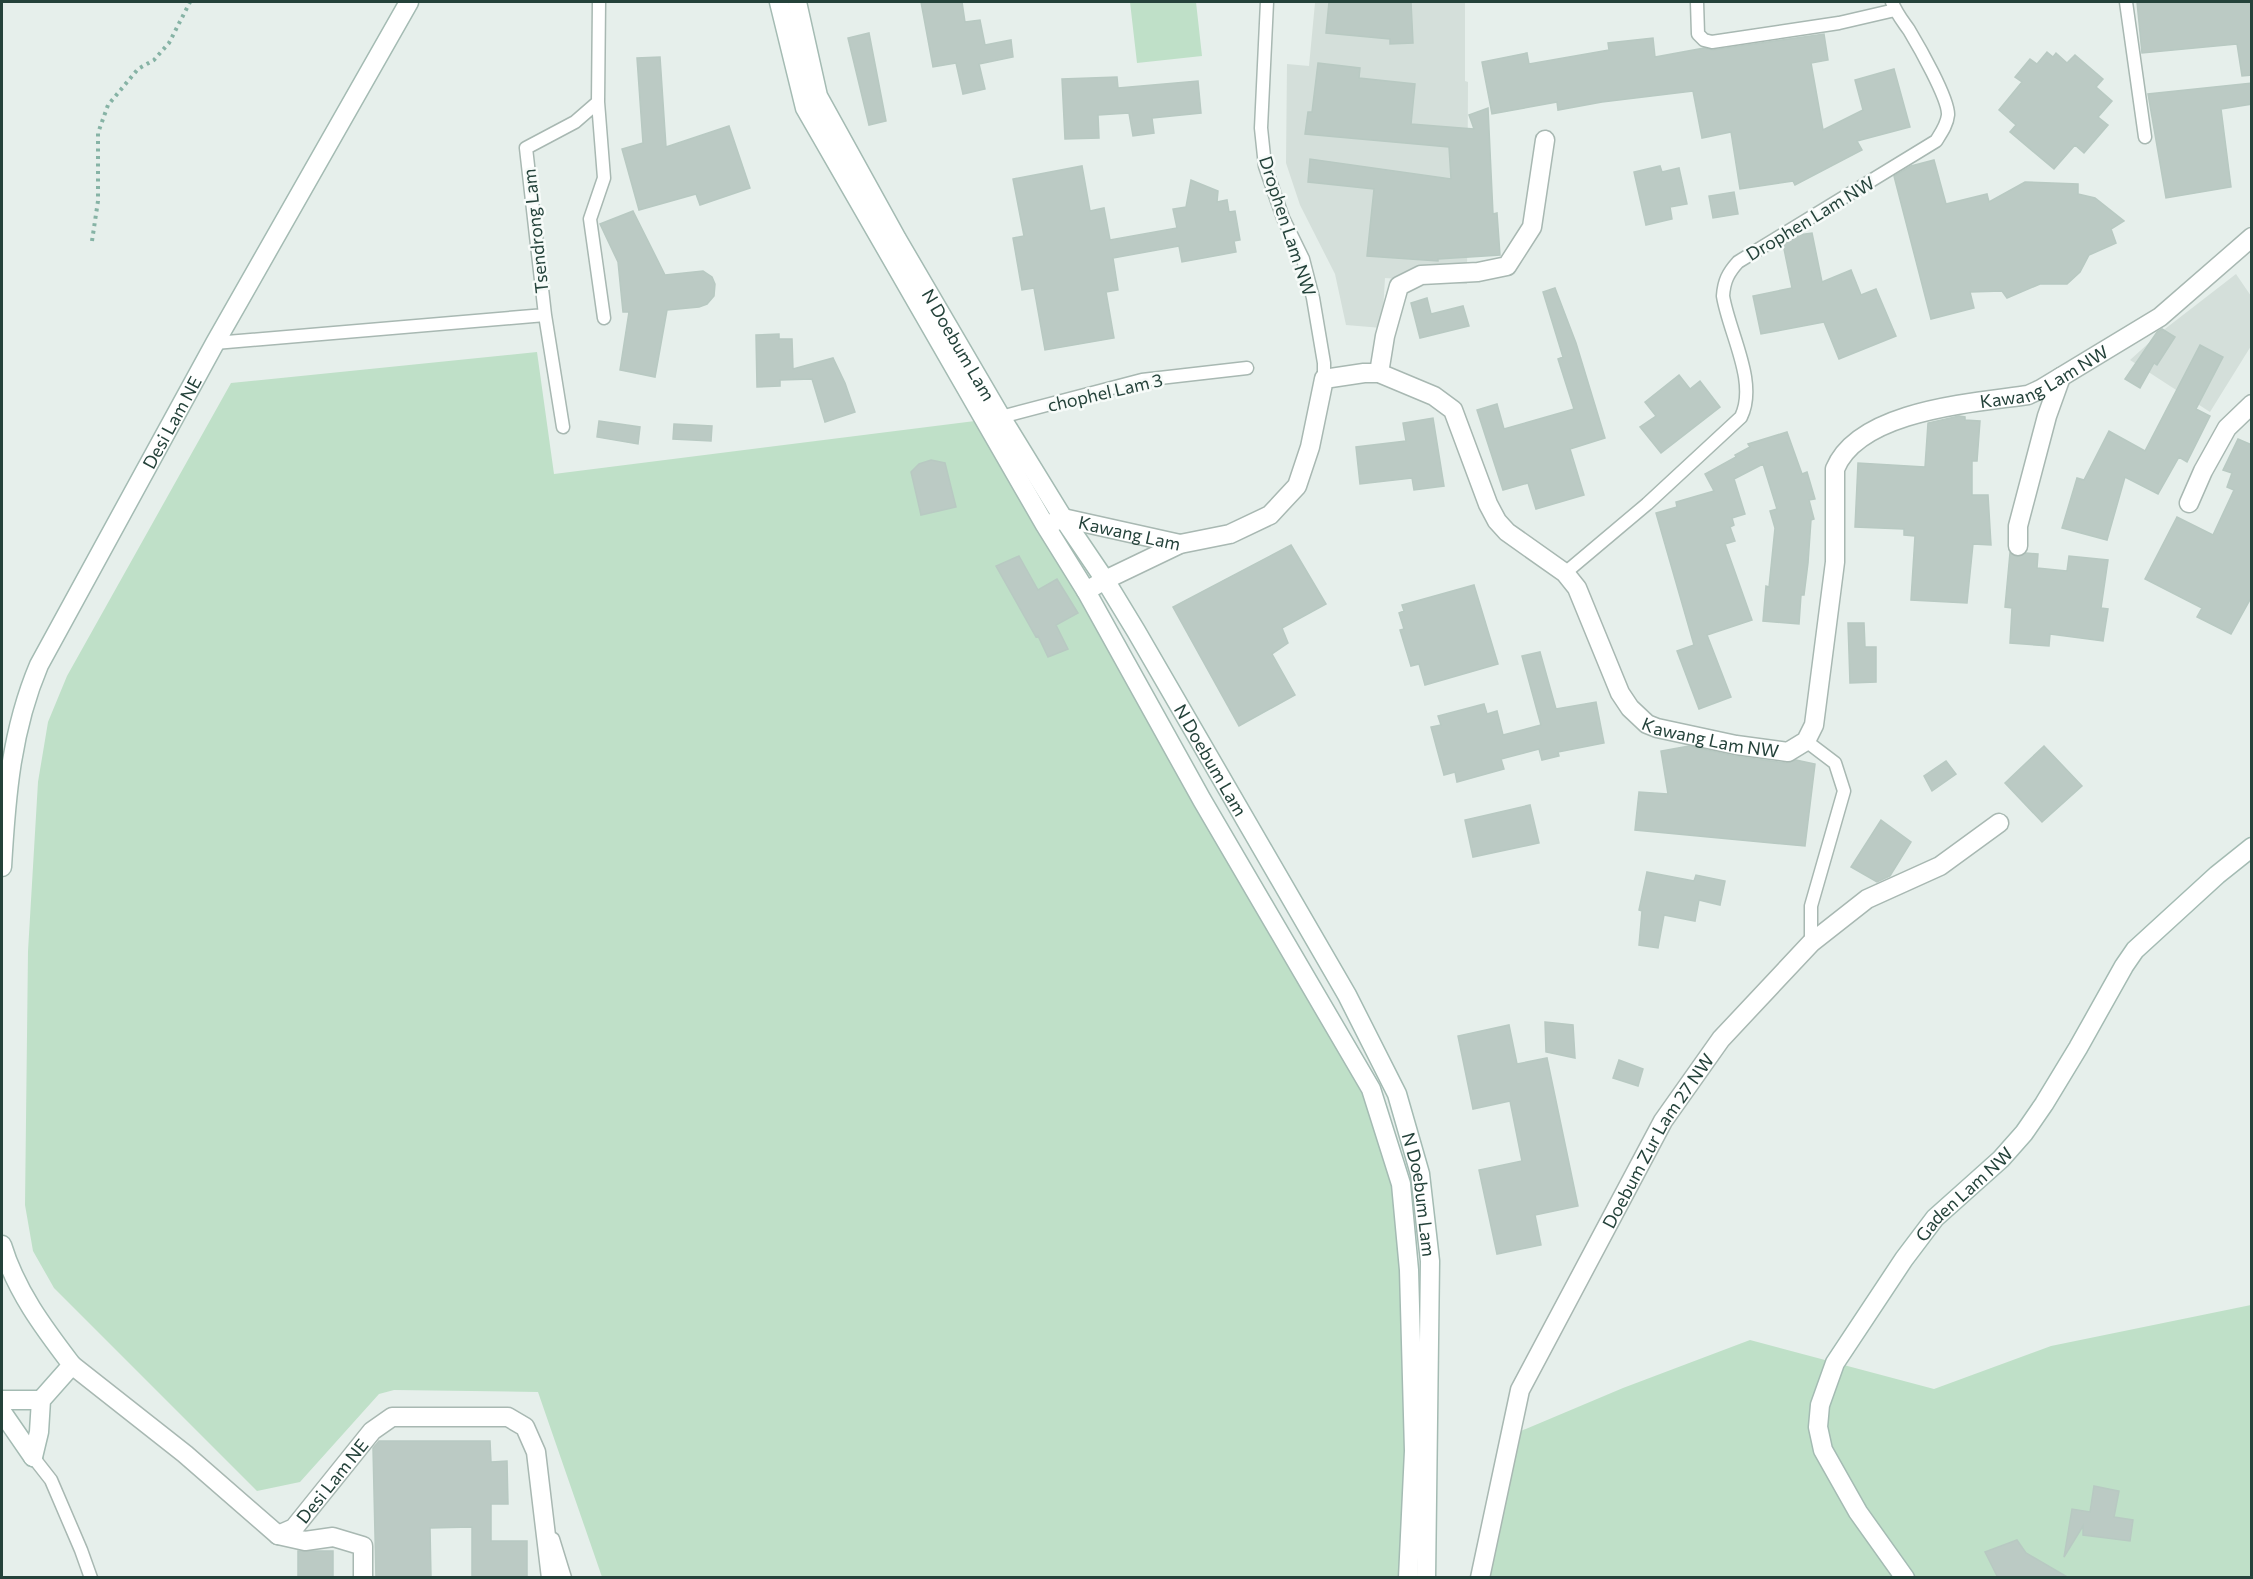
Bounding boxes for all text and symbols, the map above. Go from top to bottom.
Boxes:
street label: Drophen Lam NW [1255,153,1321,299]
street label: Tsendrong Lam [518,168,552,294]
street label: Drophen Lam NW [1742,171,1878,265]
street label: N Doebum Lam [917,285,1000,405]
street label: Kawang Lam NW [1978,340,2112,412]
street label: chophel Lam 3 [1045,368,1165,416]
street label: Desi Lam NE [137,372,206,472]
street label: Kawang Lam [1076,511,1183,555]
street label: N Doebum Lam [1170,700,1252,820]
street label: Kawang Lam NW [1639,712,1780,762]
street label: Doebum Zur Lam 27 NW [1597,1049,1718,1232]
street label: N Doebum Lam [1398,1130,1440,1258]
street label: Gaden Lam NW [1910,1142,2017,1246]
street label: Desi Lam NE [291,1434,373,1528]

